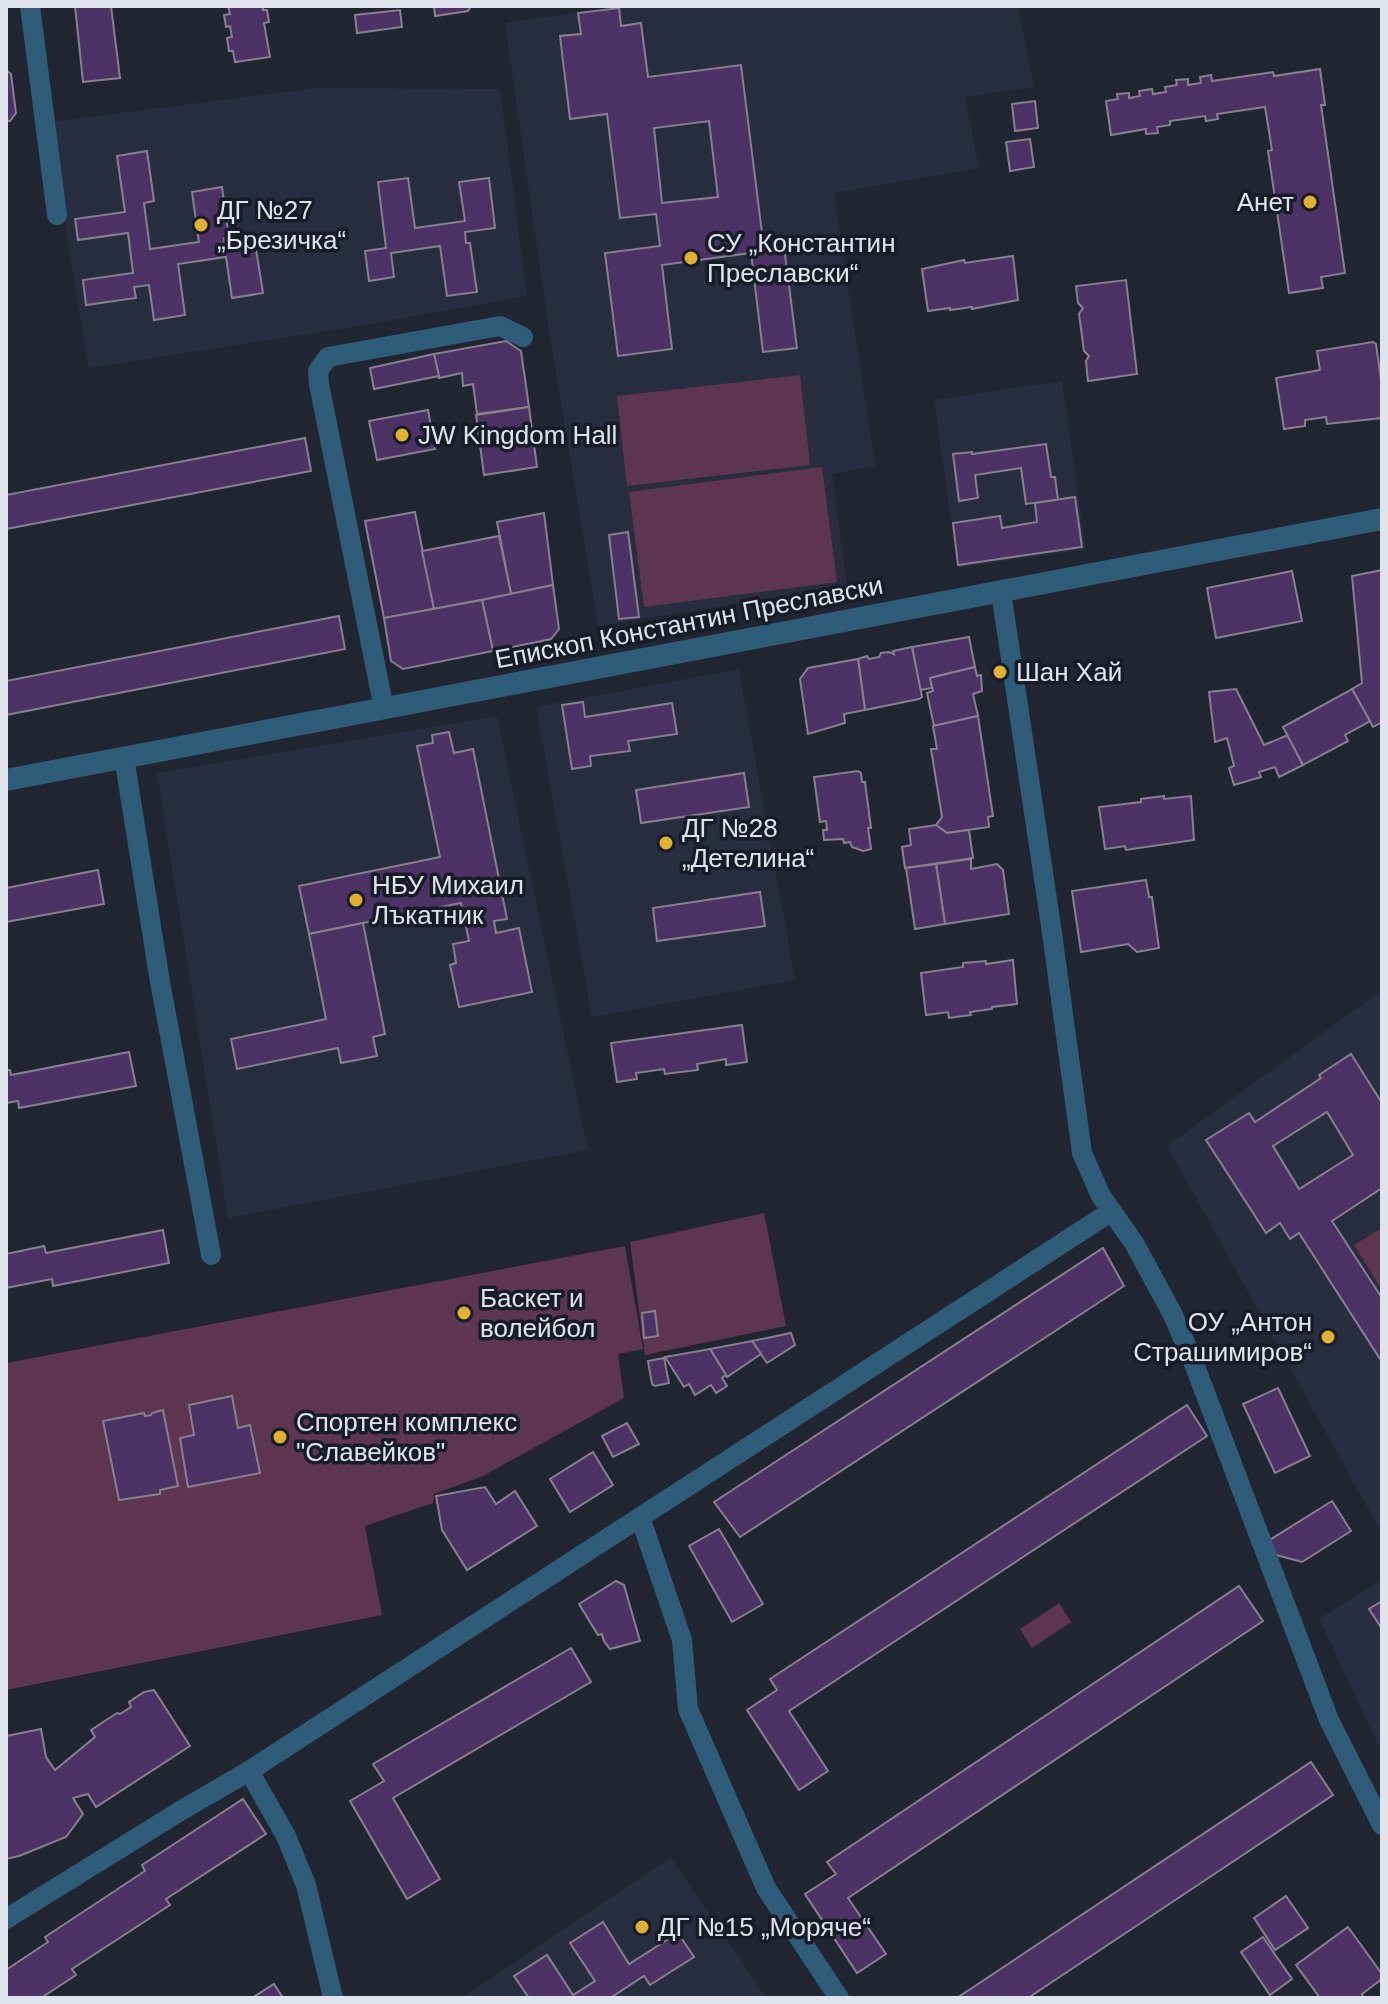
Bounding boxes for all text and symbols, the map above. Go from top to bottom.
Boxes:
place label: Анет [1237,187,1294,217]
marker: Анет [1301,193,1319,211]
place label: ДГ №27 „Брезичка“ [217,195,346,255]
marker: ДГ №27 „Брезичка“ [192,216,210,234]
place label: СУ „Константин Преславски“ [707,228,896,288]
marker: СУ „Константин Преславски“ [682,249,700,267]
place label: JW Kingdom Hall [418,420,617,450]
marker: JW Kingdom Hall [393,426,411,444]
street label: Епископ Константин Преславски [493,570,885,674]
place label: Шан Хай [1016,657,1122,687]
marker: Шан Хай [991,663,1009,681]
place label: ДГ №28 „Детелина“ [682,813,814,873]
marker: ДГ №28 „Детелина“ [657,834,675,852]
place label: НБУ Михаил Лъкатник [372,870,524,930]
marker: НБУ Михаил Лъкатник [347,891,365,909]
place label: Баскет и волейбол [480,1283,596,1343]
marker: Баскет и волейбол [455,1304,473,1322]
place label: ОУ „Антон Страшимиров“ [1133,1307,1312,1367]
marker: ОУ „Антон Страшимиров“ [1319,1328,1337,1346]
place label: Спортен комплекс "Славейков" [296,1407,517,1467]
marker: Спортен комплекс "Славейков" [271,1428,289,1446]
place label: ДГ №15 „Моряче“ [658,1912,871,1942]
marker: ДГ №15 „Моряче“ [633,1918,651,1936]

